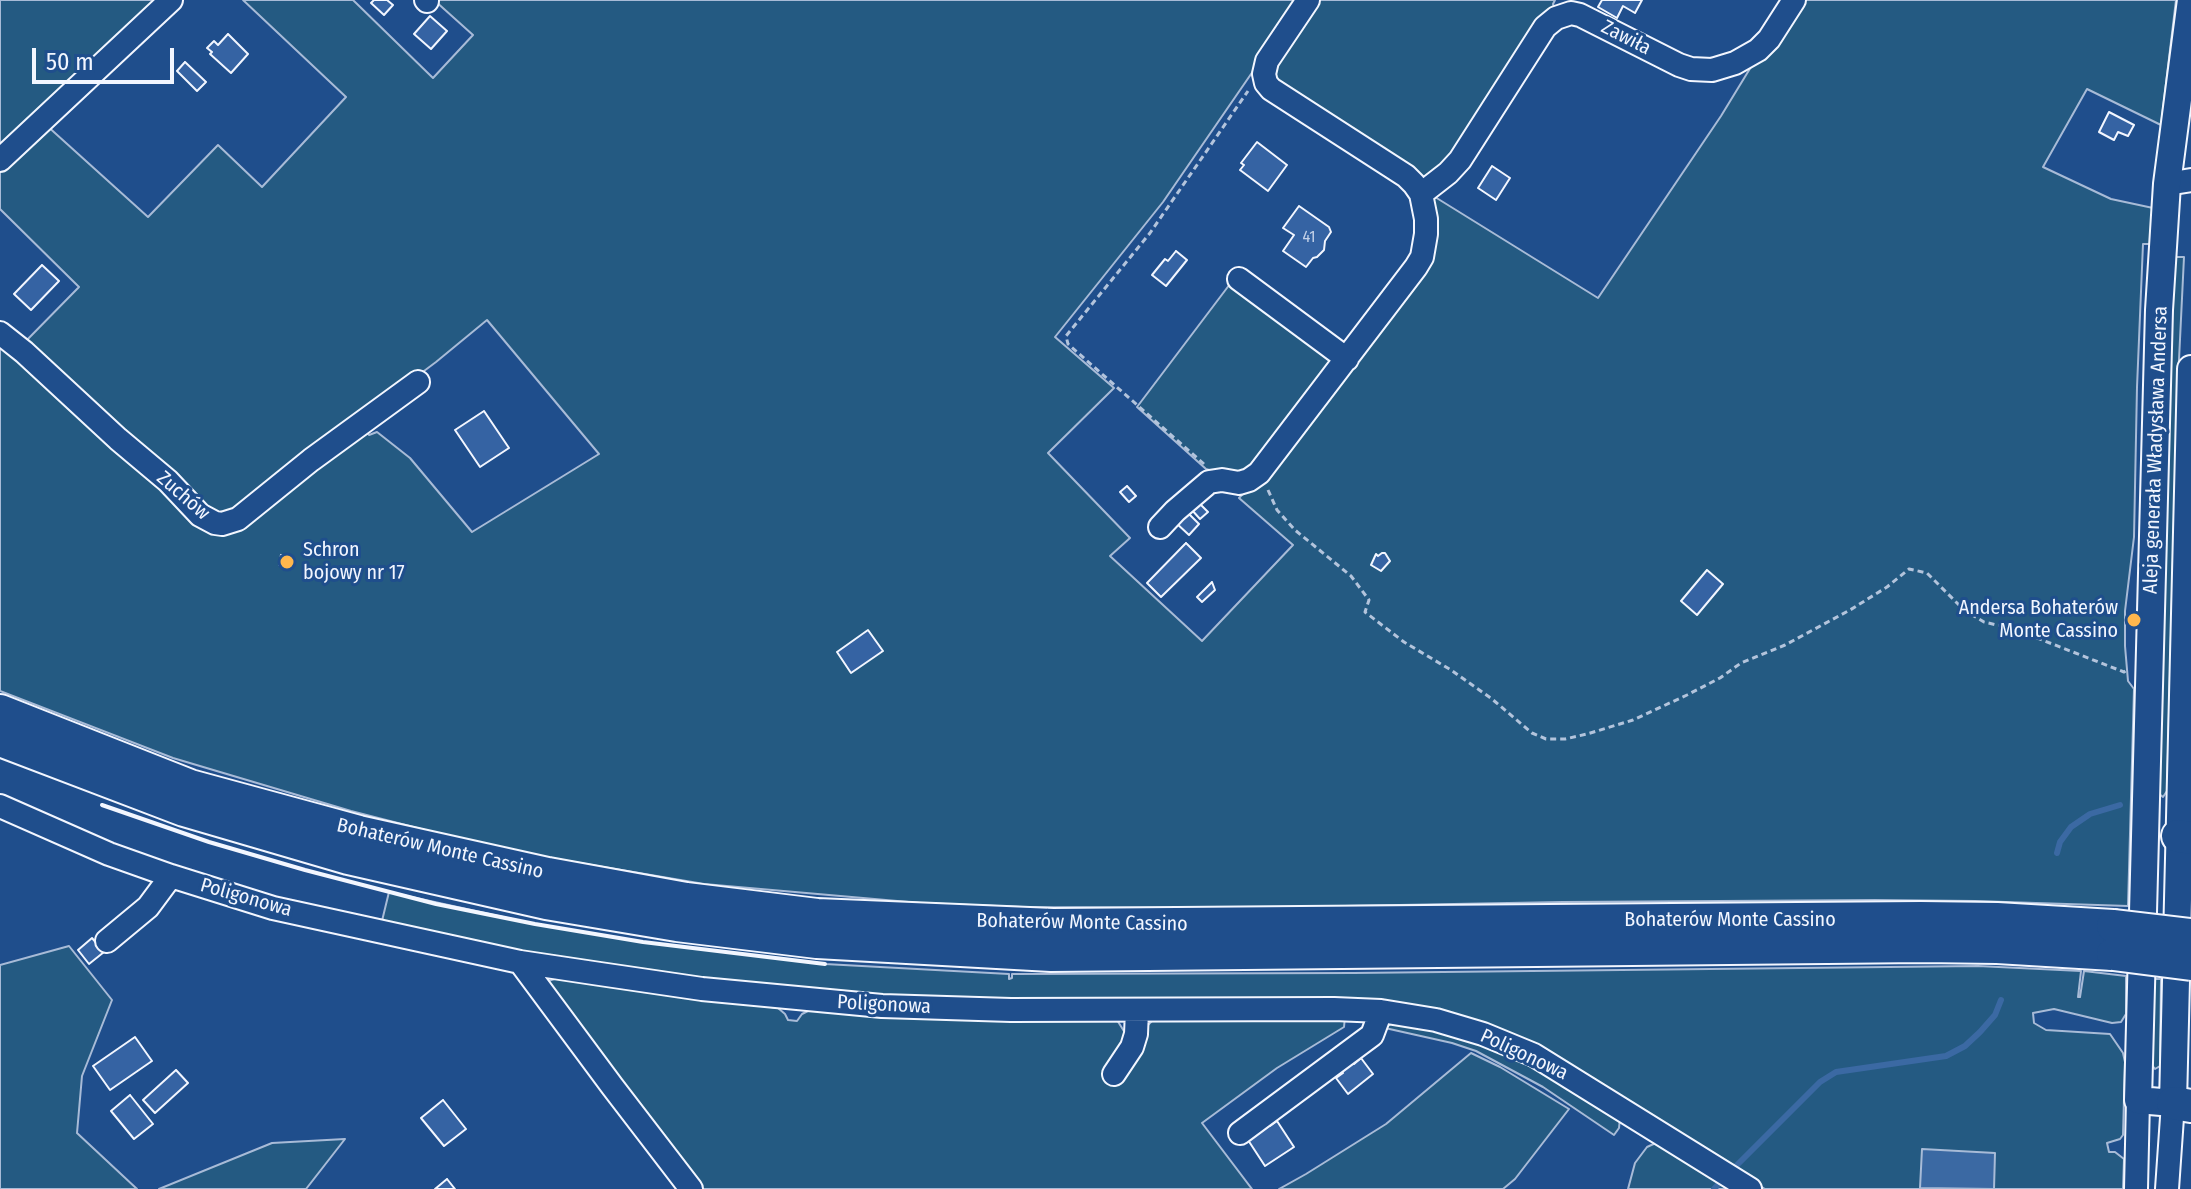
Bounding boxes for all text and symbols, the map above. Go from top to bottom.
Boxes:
street label: Zawiła [1597,15,1655,61]
scale bar [36,32,178,82]
text: 50 m [46,48,94,76]
house number: 41 [1302,228,1316,248]
street label: Aleja generała Władysława Andersa [2139,306,2173,594]
street label: Zuchów [152,467,214,525]
place label: Schron bojowy nr 17 [303,538,405,585]
marker: Schron bojowy nr 17 [278,553,296,571]
place label: Andersa Bohaterów Monte Cassino [1959,596,2118,643]
marker: Andersa Bohaterów Monte Cassino [2125,611,2143,629]
street label: Bohaterów Monte Cassino [334,814,546,884]
street label: Poligonowa [198,874,294,922]
street label: Bohaterów Monte Cassino [1624,908,1836,932]
street label: Bohaterów Monte Cassino [976,909,1188,937]
street label: Poligonowa [836,991,932,1019]
street label: Poligonowa [1476,1024,1572,1086]

